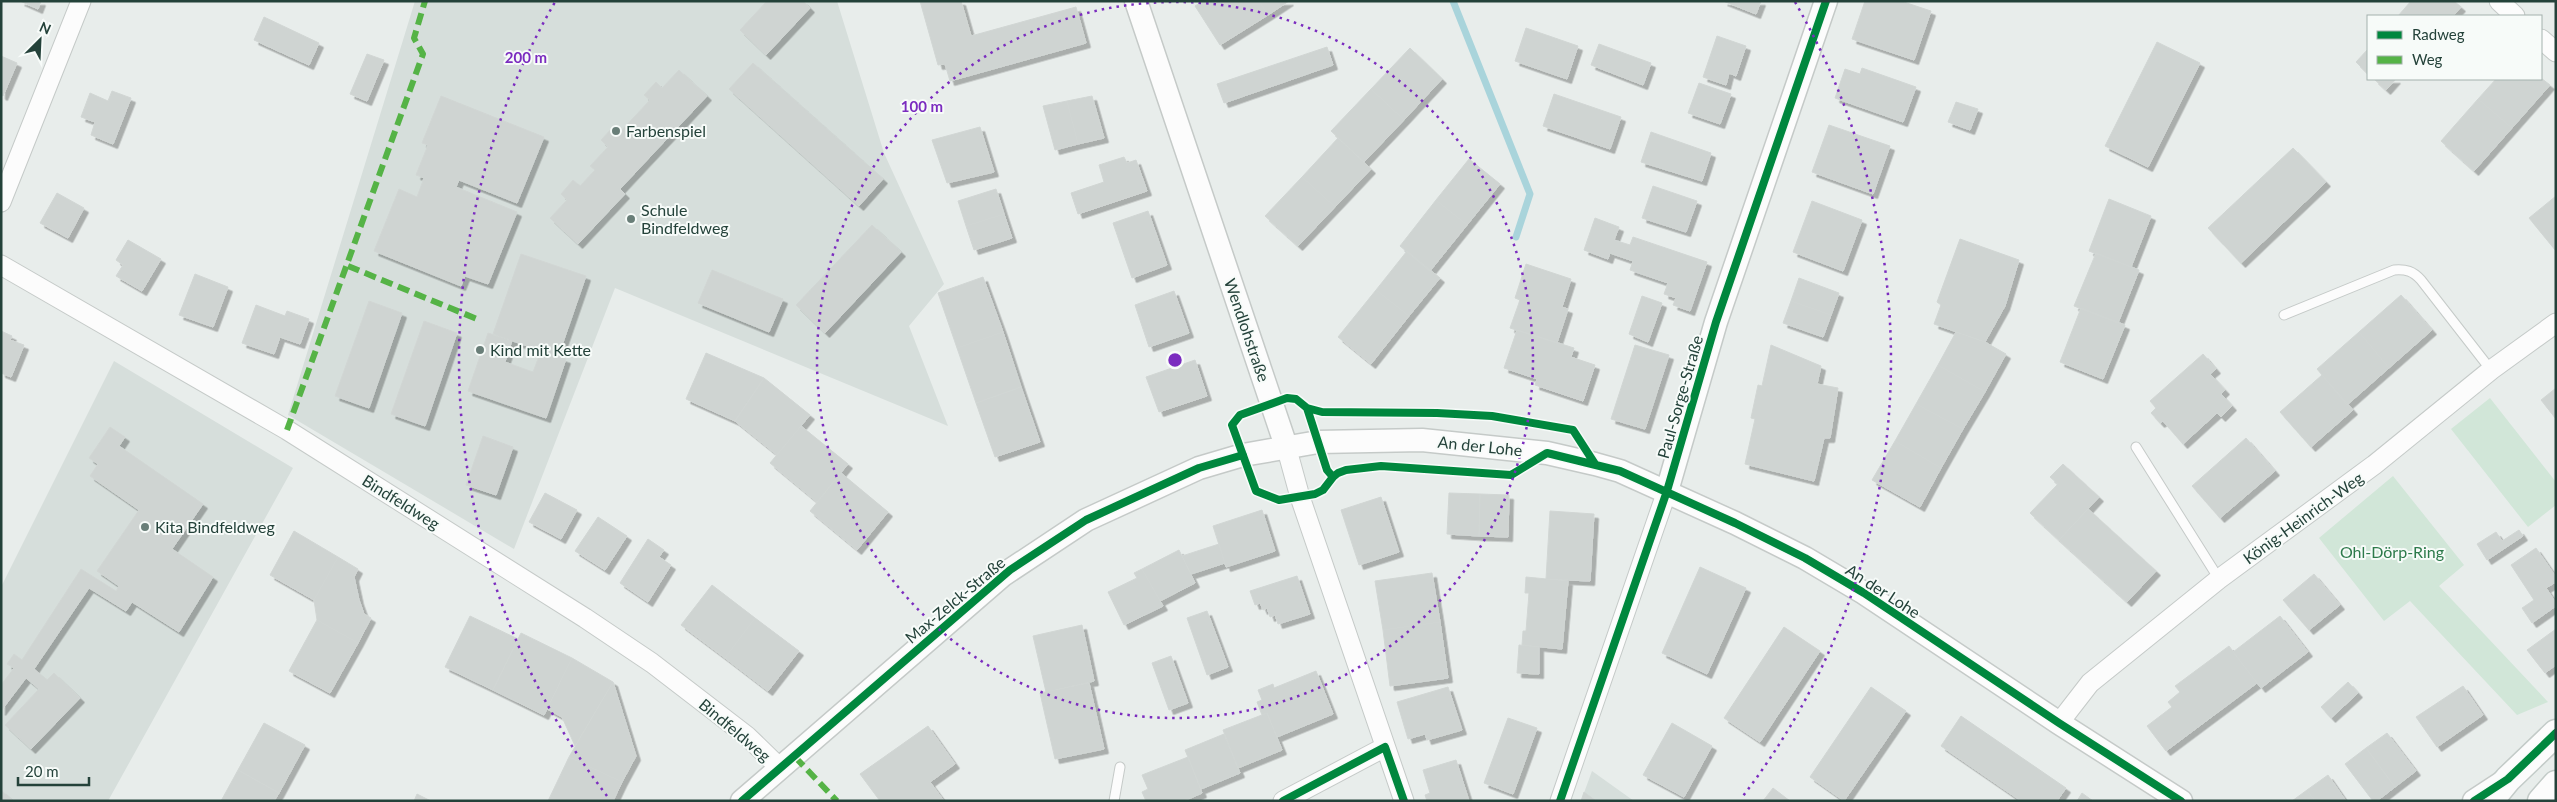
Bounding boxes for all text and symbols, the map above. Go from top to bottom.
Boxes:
north arrow [15,15,65,65]
legend [2367,15,2542,80]
text: N [37,18,54,38]
text: Radweg [2412,25,2465,43]
text: 200 m [505,48,547,66]
text: Weg [2412,50,2443,68]
text: 100 m [901,97,943,115]
place label: Farbenspiel [626,121,706,140]
marker: Farbenspiel [610,125,622,137]
place label: Schule Bindfeldweg [641,200,729,237]
marker: Schule Bindfeldweg [625,213,637,225]
street label: Wendlohstraße [1221,276,1274,384]
street label: Paul-Sorge-Straße [1653,333,1706,461]
place label: Kind mit Kette [490,340,591,359]
marker: Kind mit Kette [474,344,486,356]
centre of rings [1166,351,1184,369]
street label: An der Lohe [1437,432,1523,459]
street label: König-Heinrich-Weg [2239,468,2366,567]
street label: Bindfeldweg [359,470,443,533]
place label: Kita Bindfeldweg [155,517,275,536]
marker: Kita Bindfeldweg [139,521,151,533]
park label: Ohl-Dörp-Ring [2340,542,2444,561]
street label: Max-Zelck-Straße [901,552,1008,647]
street label: An der Lohe [1842,559,1924,622]
street label: Bindfeldweg [696,694,775,765]
scale bar [18,754,89,786]
text: 20 m [25,762,59,780]

